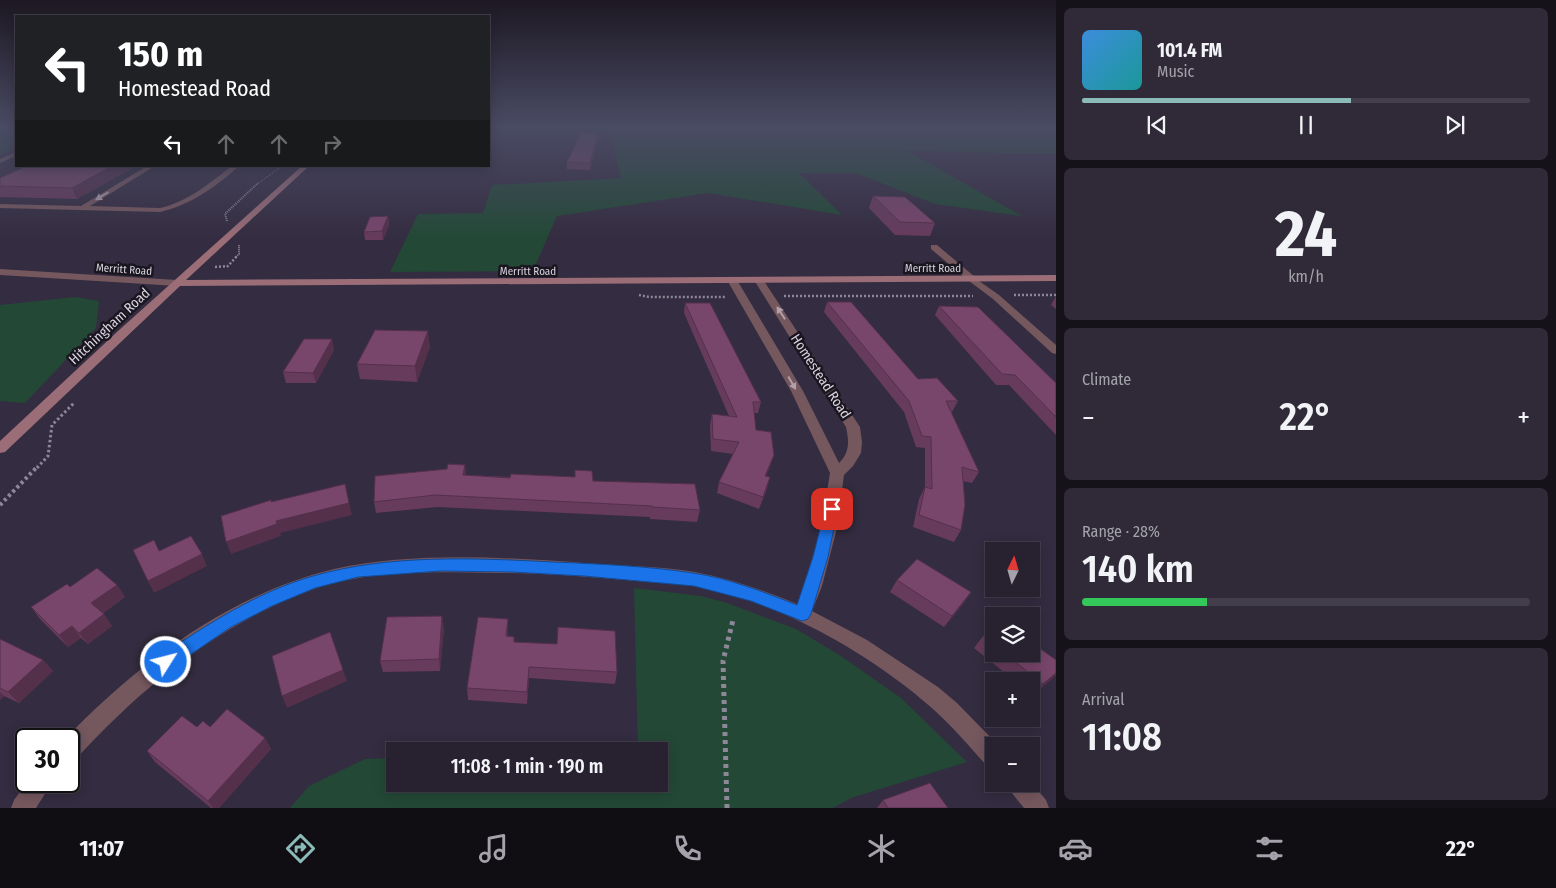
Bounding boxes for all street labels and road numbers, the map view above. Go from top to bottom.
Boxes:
street label: Merritt Road [95,261,152,278]
street label: Merritt Road [905,262,961,275]
street label: Merritt Road [500,265,556,278]
street label: Hitchingham Road [65,284,153,368]
street label: Homestead Road [787,331,854,422]

